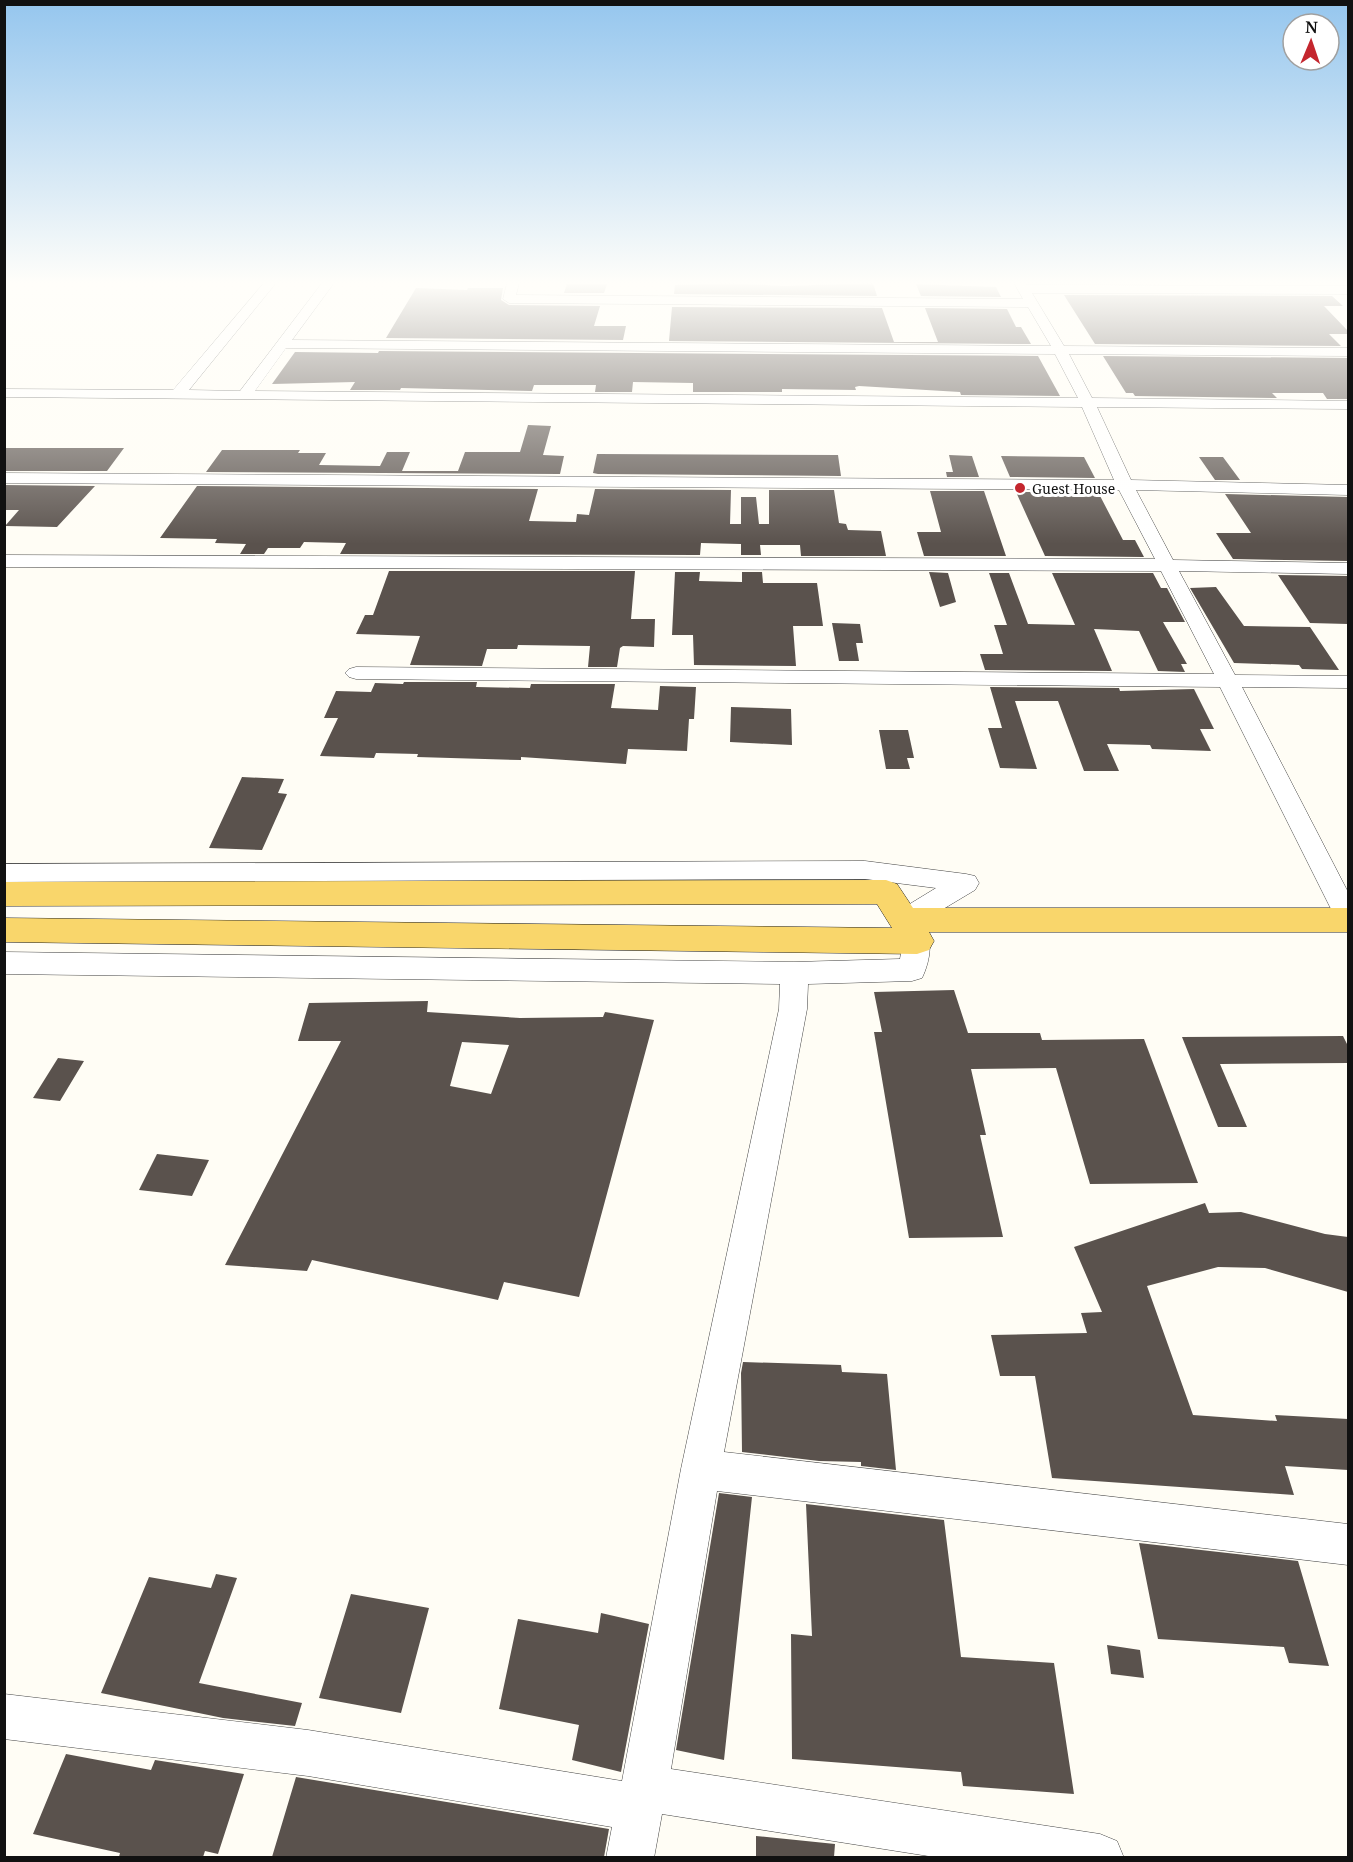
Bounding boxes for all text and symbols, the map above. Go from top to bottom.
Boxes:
north arrow [1281,12,1341,72]
text: N [1305,16,1319,38]
place label: Guest House [1032,479,1115,498]
marker: Guest House [1013,481,1027,495]

